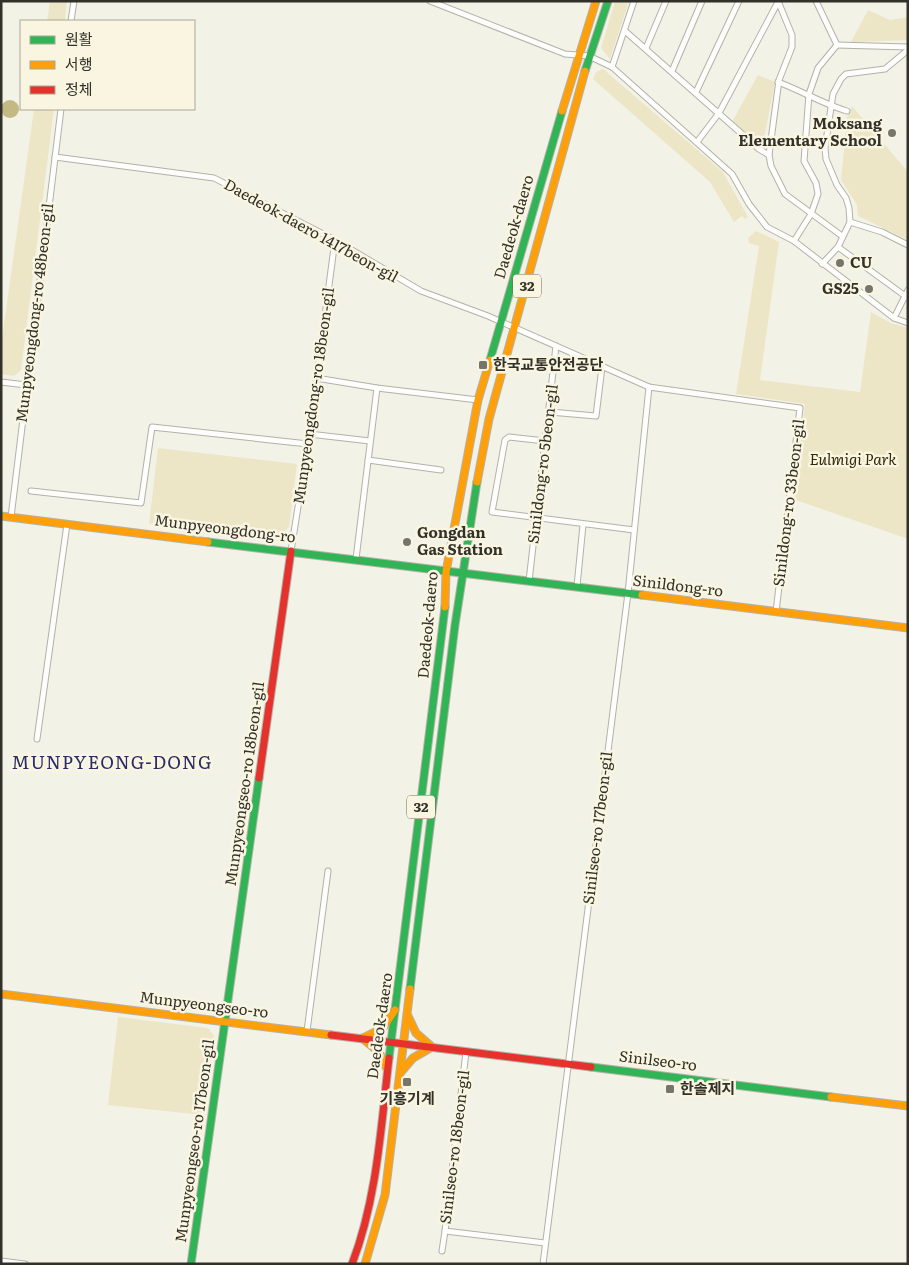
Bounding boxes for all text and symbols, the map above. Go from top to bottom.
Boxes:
legend [20,20,195,110]
text: 원활 [65,27,93,50]
text: 서행 [65,52,93,75]
text: 정체 [65,77,93,100]
place label: Moksang Elementary School [738,111,883,151]
marker: Moksang Elementary School [886,127,898,139]
street label: Daedeok-daero 1417beon-gil [220,172,403,287]
street label: Daedeok-daero [487,172,538,281]
street label: Munpyeongdong-ro 48beon-gil [9,202,58,424]
place label: CU [850,250,873,273]
marker: CU [834,257,846,269]
road number: 32 [513,274,541,298]
place label: GS25 [822,276,859,299]
marker: GS25 [863,283,875,295]
street label: Munpyeongdong-ro 18beon-gil [286,286,339,506]
place label: 한국교통안전공단 [493,352,604,375]
marker: 한국교통안전공단 [477,359,489,371]
street label: Sinildong-ro 5beon-gil [520,383,563,545]
street label: Sinildong-ro 33beon-gil [766,418,809,588]
park label: Eulmigi Park [810,447,897,470]
street label: Munpyeongdong-ro [153,507,297,548]
place label: Gongdan Gas Station [417,520,504,560]
marker: Gongdan Gas Station [401,536,413,548]
street label: Sinildong-ro [632,568,725,601]
street label: Daedeok-daero [410,570,443,679]
street label: Munpyeongseo-ro 18beon-gil [218,680,269,888]
district label: MUNPYEONG-DONG [12,748,212,775]
street label: Sinilseo-ro 17beon-gil [576,750,617,906]
road number: 32 [407,796,435,819]
street label: Daedeok-daero [360,971,397,1081]
street label: Munpyeongseo-ro [138,984,270,1023]
street label: Munpyeongseo-ro 17beon-gil [168,1038,219,1244]
street label: Sinilseo-ro [618,1043,699,1076]
street label: Sinilseo-ro 18beon-gil [433,1069,474,1225]
marker: 기흥기계 [401,1076,413,1088]
place label: 한솔제지 [680,1076,735,1099]
marker: 한솔제지 [664,1083,676,1095]
place label: 기흥기계 [379,1086,435,1109]

